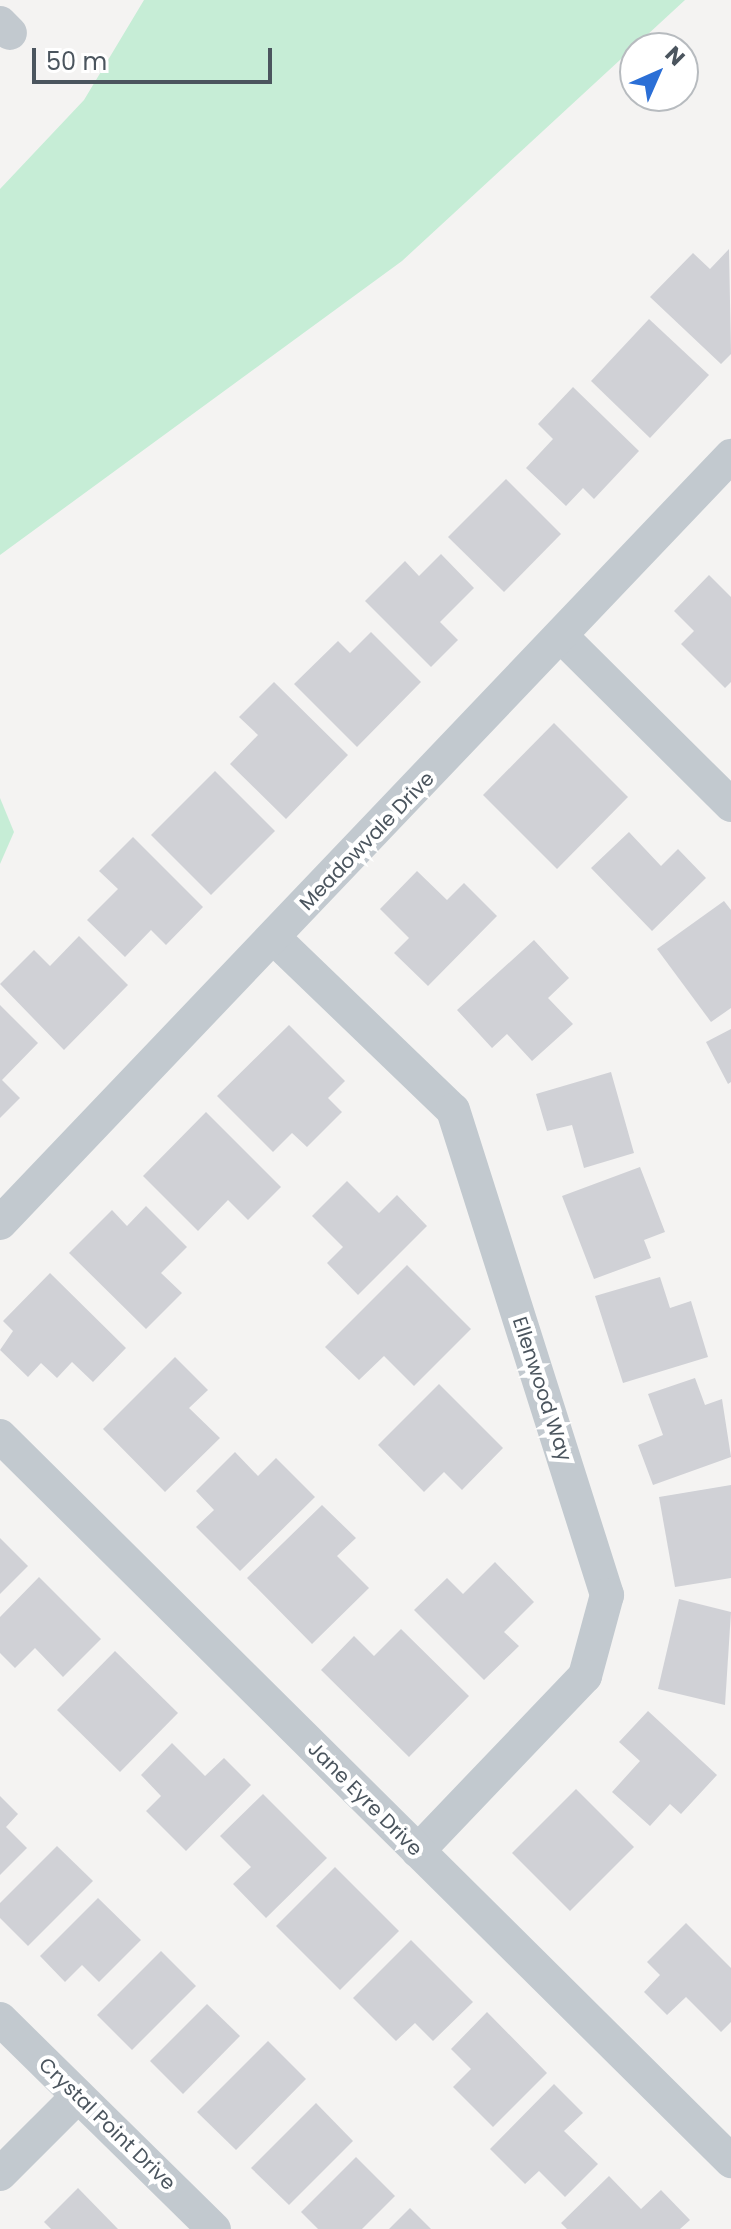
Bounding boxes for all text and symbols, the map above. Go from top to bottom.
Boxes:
scale bar [36,32,276,82]
north arrow [619,32,699,112]
text: N [658,39,692,73]
text: 50 m [46,45,107,78]
street label: Meadowvale Drive [295,767,439,915]
street label: Ellenwood Way [507,1314,577,1464]
street label: Jane Eyre Drive [303,1737,427,1861]
street label: Crystal Point Drive [34,2053,180,2195]

